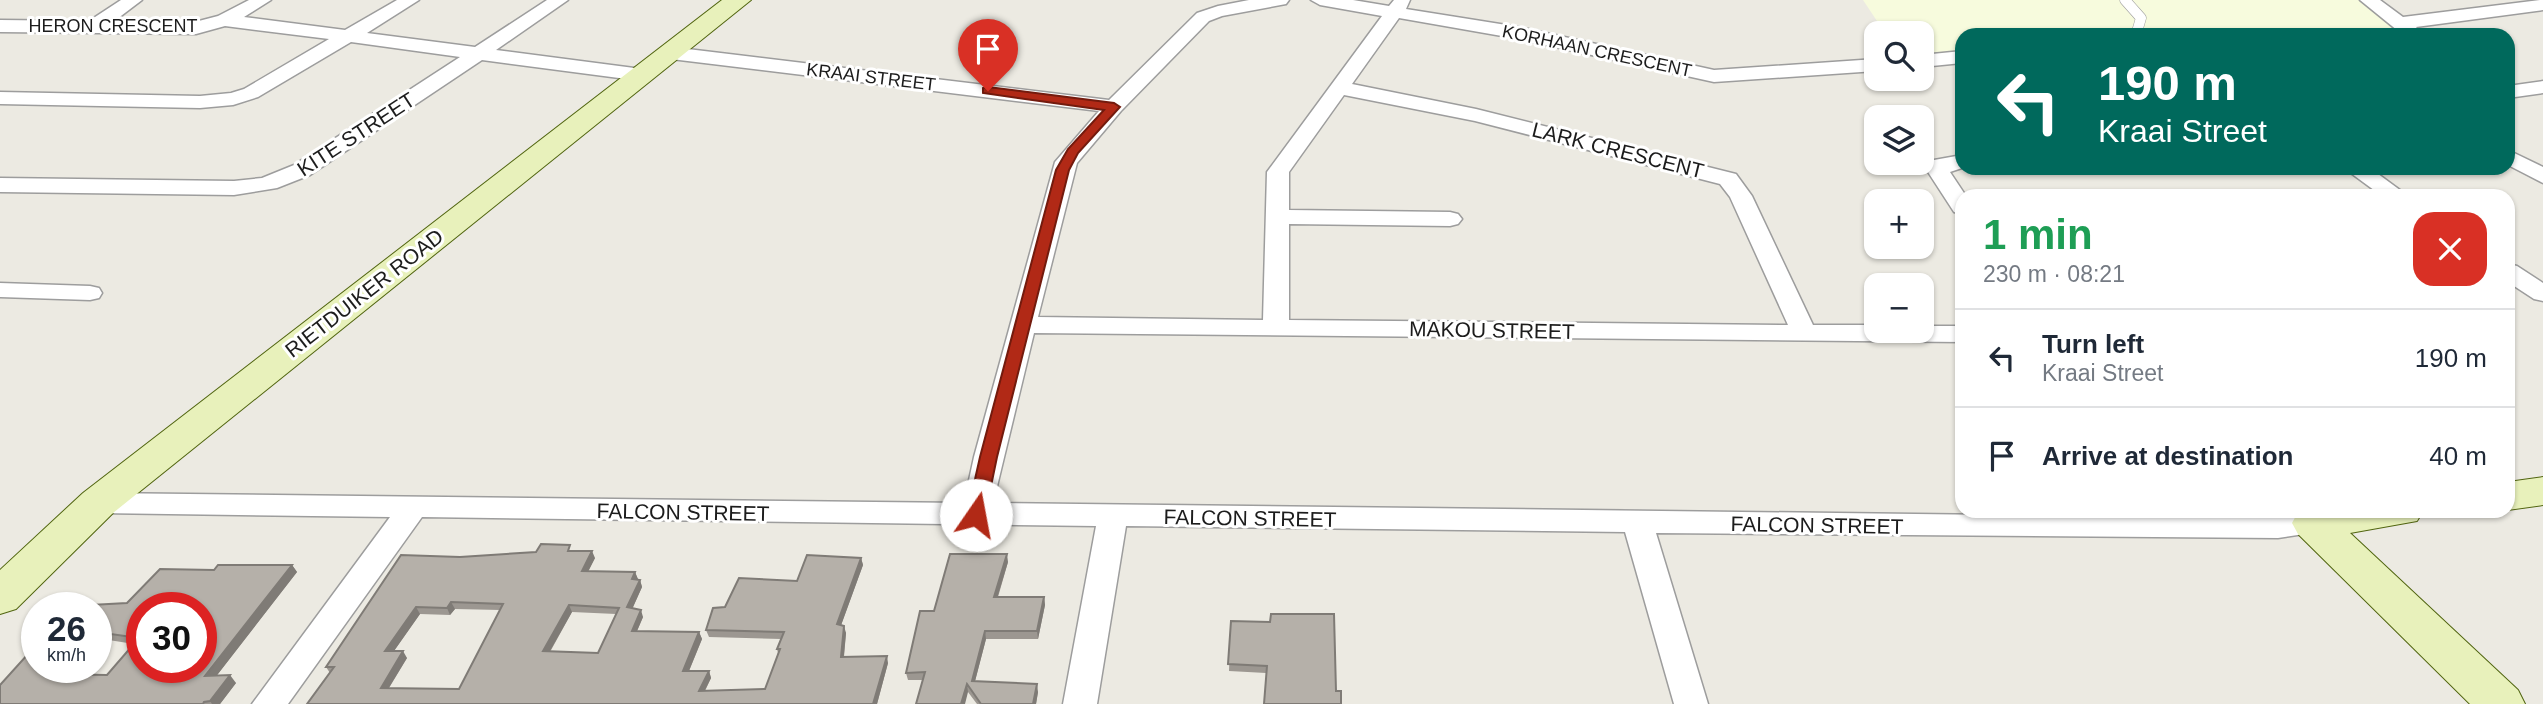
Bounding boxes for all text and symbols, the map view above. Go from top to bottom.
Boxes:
street label: HERON CRESCENT [28,16,198,36]
pin [958,19,1018,91]
street label: KORHAAN CRESCENT [1501,21,1693,81]
map controls [1864,21,1934,343]
button: search [1864,21,1934,91]
icon: arrive [969,30,1007,68]
icon: left [1983,56,2074,147]
text: 190 m [2098,56,2237,110]
street label: KRAAI STREET [805,59,937,95]
street label: KITE STREET [293,87,419,181]
button: layers [1864,105,1934,175]
text: Kraai Street [2098,113,2267,149]
street label: LARK CRESCENT [1530,118,1706,183]
button: + [1864,189,1934,259]
text: 1 min [1983,211,2093,258]
button: close [2413,212,2487,286]
street label: RIETDUIKER ROAD [281,224,447,362]
text: 230 m · 08:21 [1983,261,2125,287]
button: − [1864,273,1934,343]
street label: MAKOU STREET [1409,317,1575,343]
text: Turn left [2042,329,2144,359]
icon: left [1983,339,2021,377]
text: 190 m [2415,343,2487,373]
text: Kraai Street [2042,360,2163,386]
icon: arrive [1983,437,2021,475]
text: Arrive at destination [2042,441,2293,471]
text: 40 m [2429,441,2487,471]
position arrow [939,478,1013,552]
street label: FALCON STREET [596,499,770,525]
street label: FALCON STREET [1163,505,1337,531]
street label: FALCON STREET [1730,512,1904,538]
speed limit sign: 30 [126,592,217,683]
text: 26 [47,609,86,648]
text: km/h [47,645,86,665]

